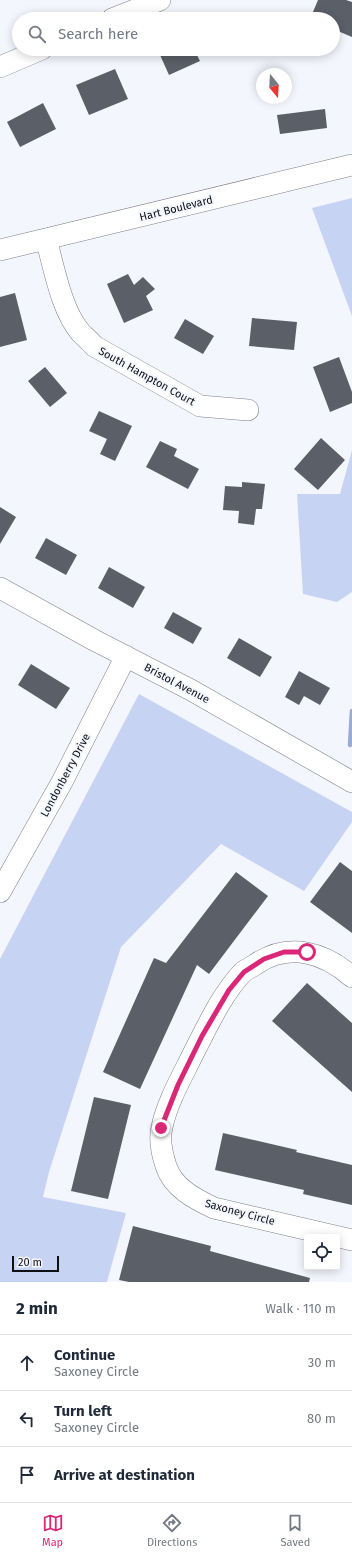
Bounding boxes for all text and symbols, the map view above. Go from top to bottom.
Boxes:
search box [12,12,340,56]
icon: search [26,23,48,45]
text: Search here [58,25,138,43]
north arrow [256,68,292,104]
street label: Hart Boulevard [138,193,214,224]
street label: South Hampton Court [96,345,197,408]
street label: Bristol Avenue [142,661,212,706]
street label: Londonberry Drive [38,731,93,819]
route start [298,943,316,961]
route end [152,1119,170,1137]
street label: Saxoney Circle [203,1197,276,1228]
map controls [304,1234,340,1270]
button: locate [304,1234,340,1270]
scale bar [12,1254,59,1273]
text: 20 m [18,1256,42,1269]
text: 2 min [16,1298,58,1319]
text: Walk · 110 m [265,1301,336,1316]
text: Continue [54,1346,115,1364]
icon: ahead [16,1352,38,1374]
text: 30 m [308,1355,336,1370]
text: Saxoney Circle [54,1364,139,1379]
text: Turn left [54,1402,112,1420]
icon: left [16,1408,38,1430]
text: 80 m [307,1411,336,1426]
text: Saxoney Circle [54,1420,139,1435]
icon: arrive [16,1464,38,1486]
text: Arrive at destination [54,1466,195,1484]
tab: Map [42,1512,64,1549]
tab: Directions [147,1512,197,1549]
tab: Saved [281,1512,310,1549]

